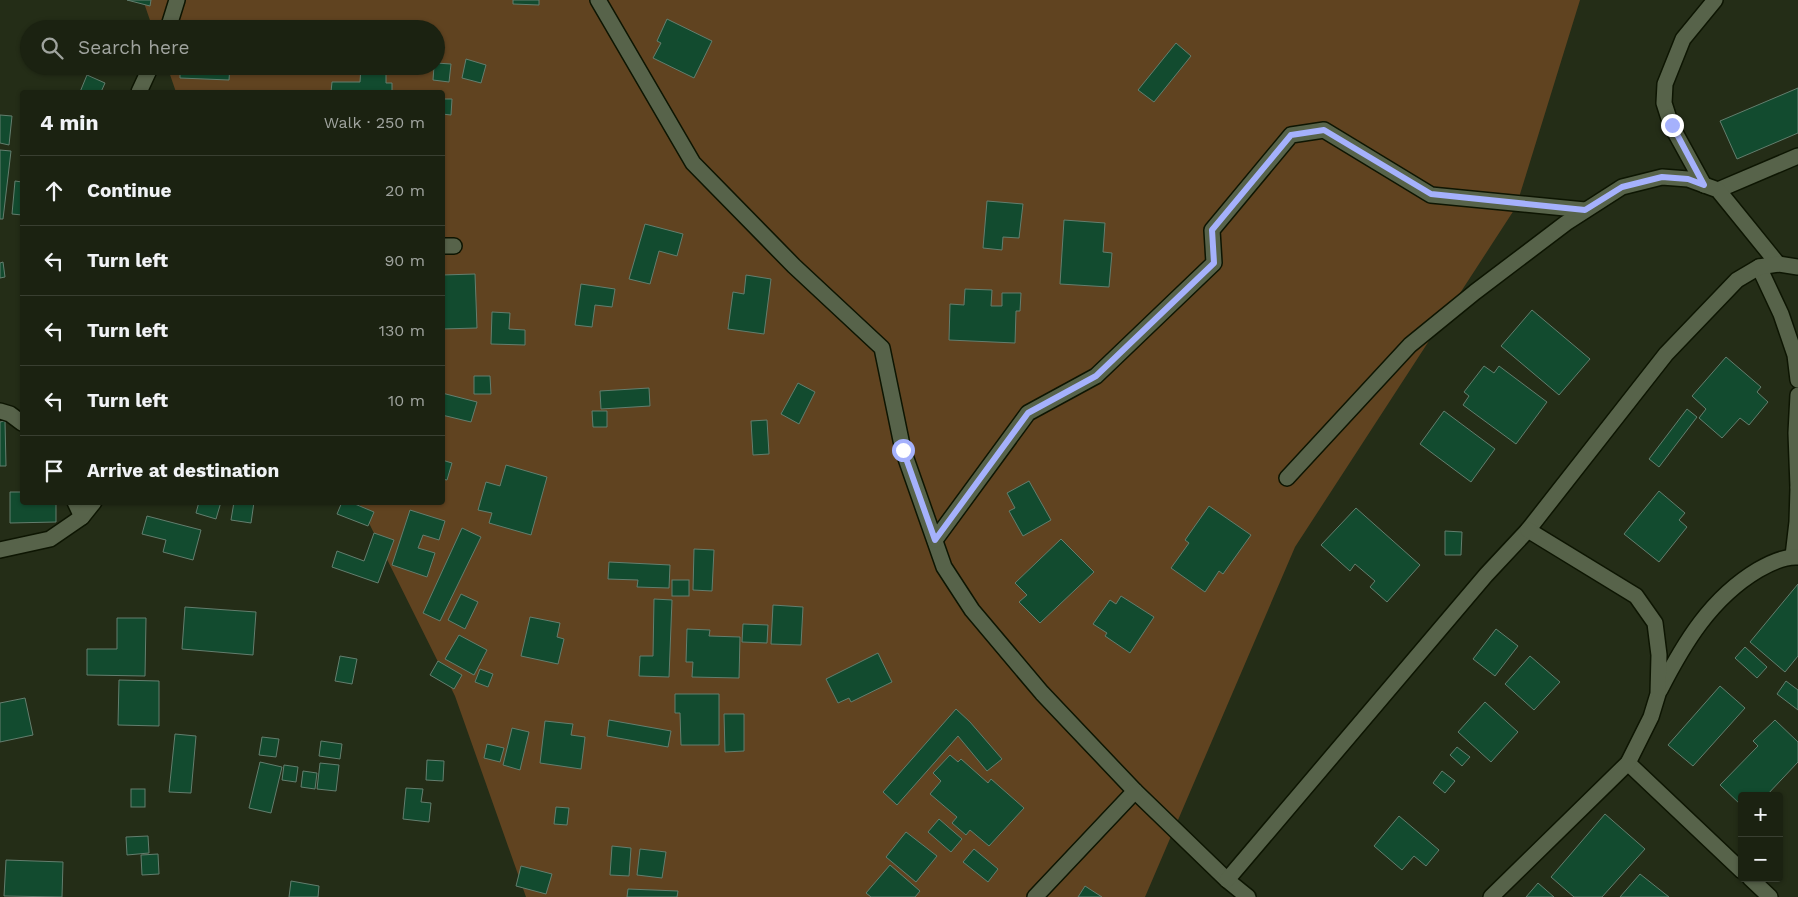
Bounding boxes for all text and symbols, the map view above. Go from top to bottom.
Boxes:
search box [20,20,445,75]
icon: search [38,34,66,62]
text: Search here [78,36,189,59]
text: 4 min [40,110,98,135]
text: Walk · 250 m [324,113,425,132]
route end [1661,114,1684,137]
icon: ahead [40,177,68,205]
text: Continue [87,179,171,202]
text: 20 m [385,181,425,200]
icon: left [40,247,68,275]
text: Turn left [87,249,168,272]
text: 90 m [384,251,425,270]
icon: left [40,317,68,345]
text: Turn left [87,319,168,342]
text: 130 m [379,321,425,340]
icon: left [40,387,68,415]
text: Turn left [87,389,168,412]
text: 10 m [388,391,425,410]
route start [892,439,915,462]
icon: arrive [40,457,68,485]
text: Arrive at destination [87,459,279,482]
map controls [1738,792,1783,882]
button: + [1738,792,1783,837]
button: − [1738,837,1783,882]

